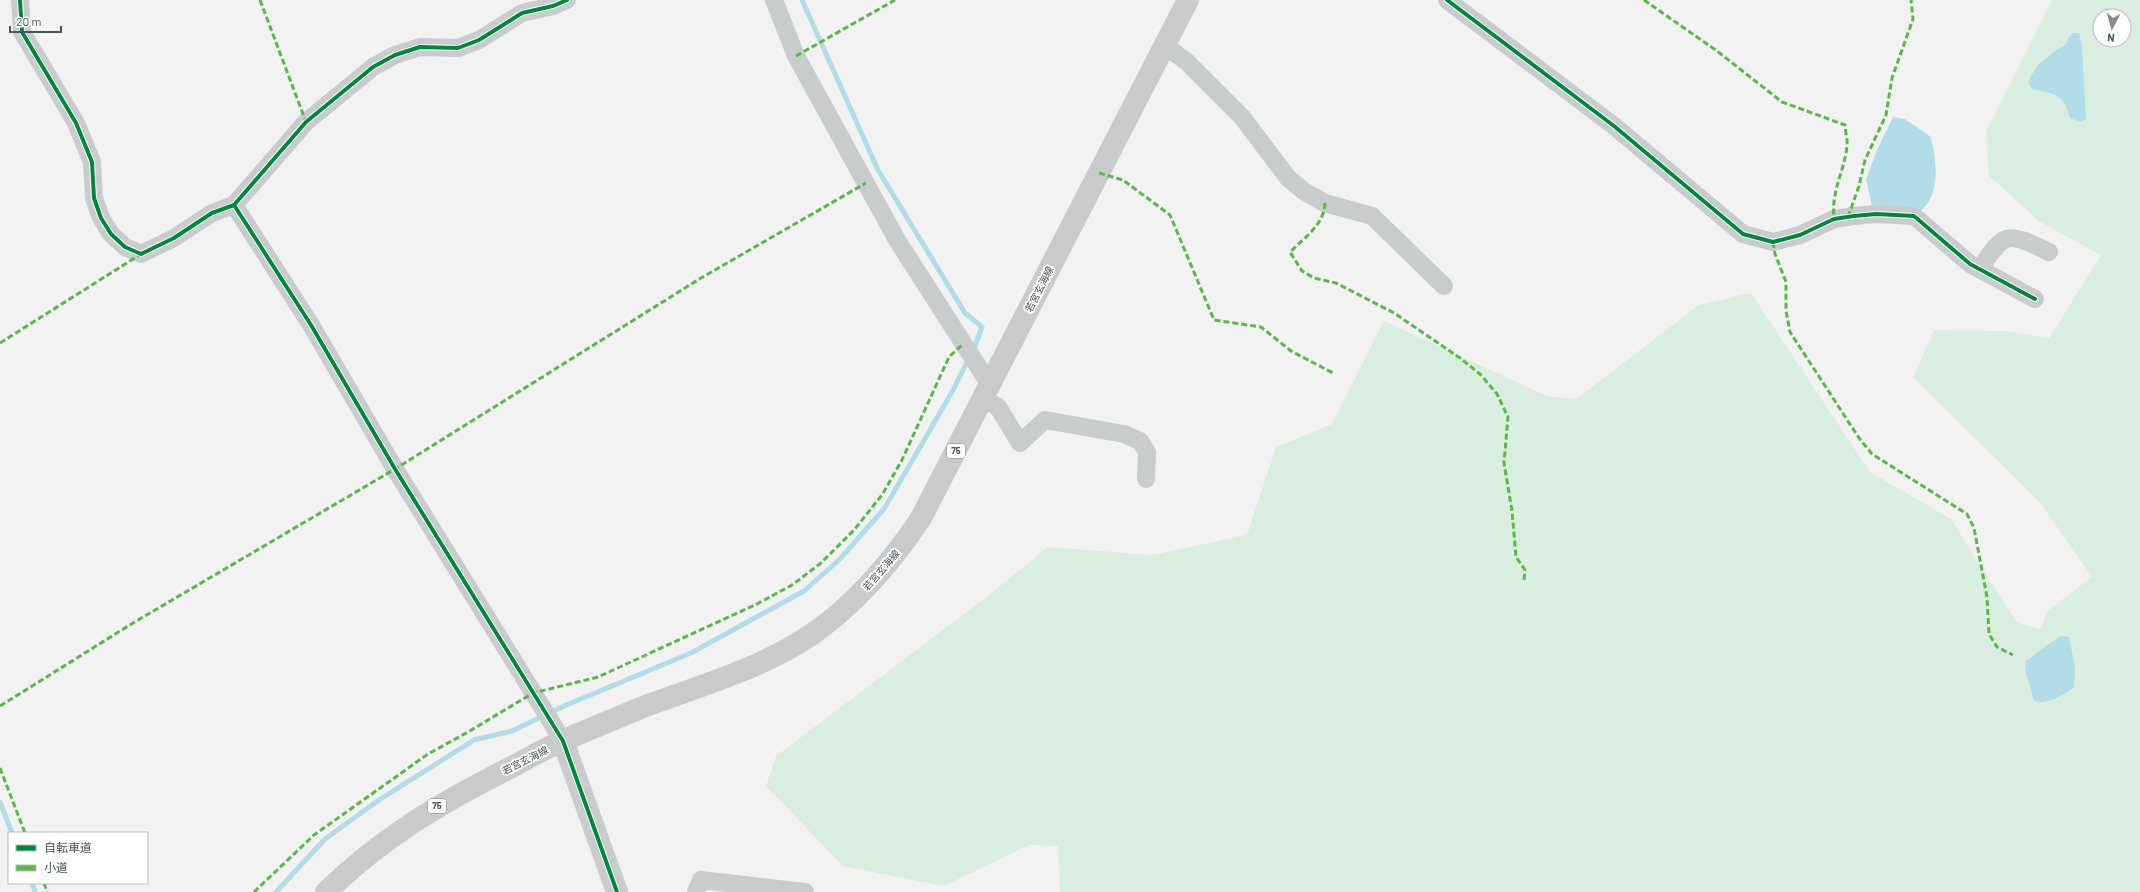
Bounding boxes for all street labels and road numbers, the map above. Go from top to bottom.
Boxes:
street label: 若宮玄海線 [1022,264,1056,314]
road number: 75 [947,444,965,458]
street label: 若宮玄海線 [860,547,902,593]
street label: 若宮玄海線 [500,743,550,777]
road number: 75 [428,799,446,813]

